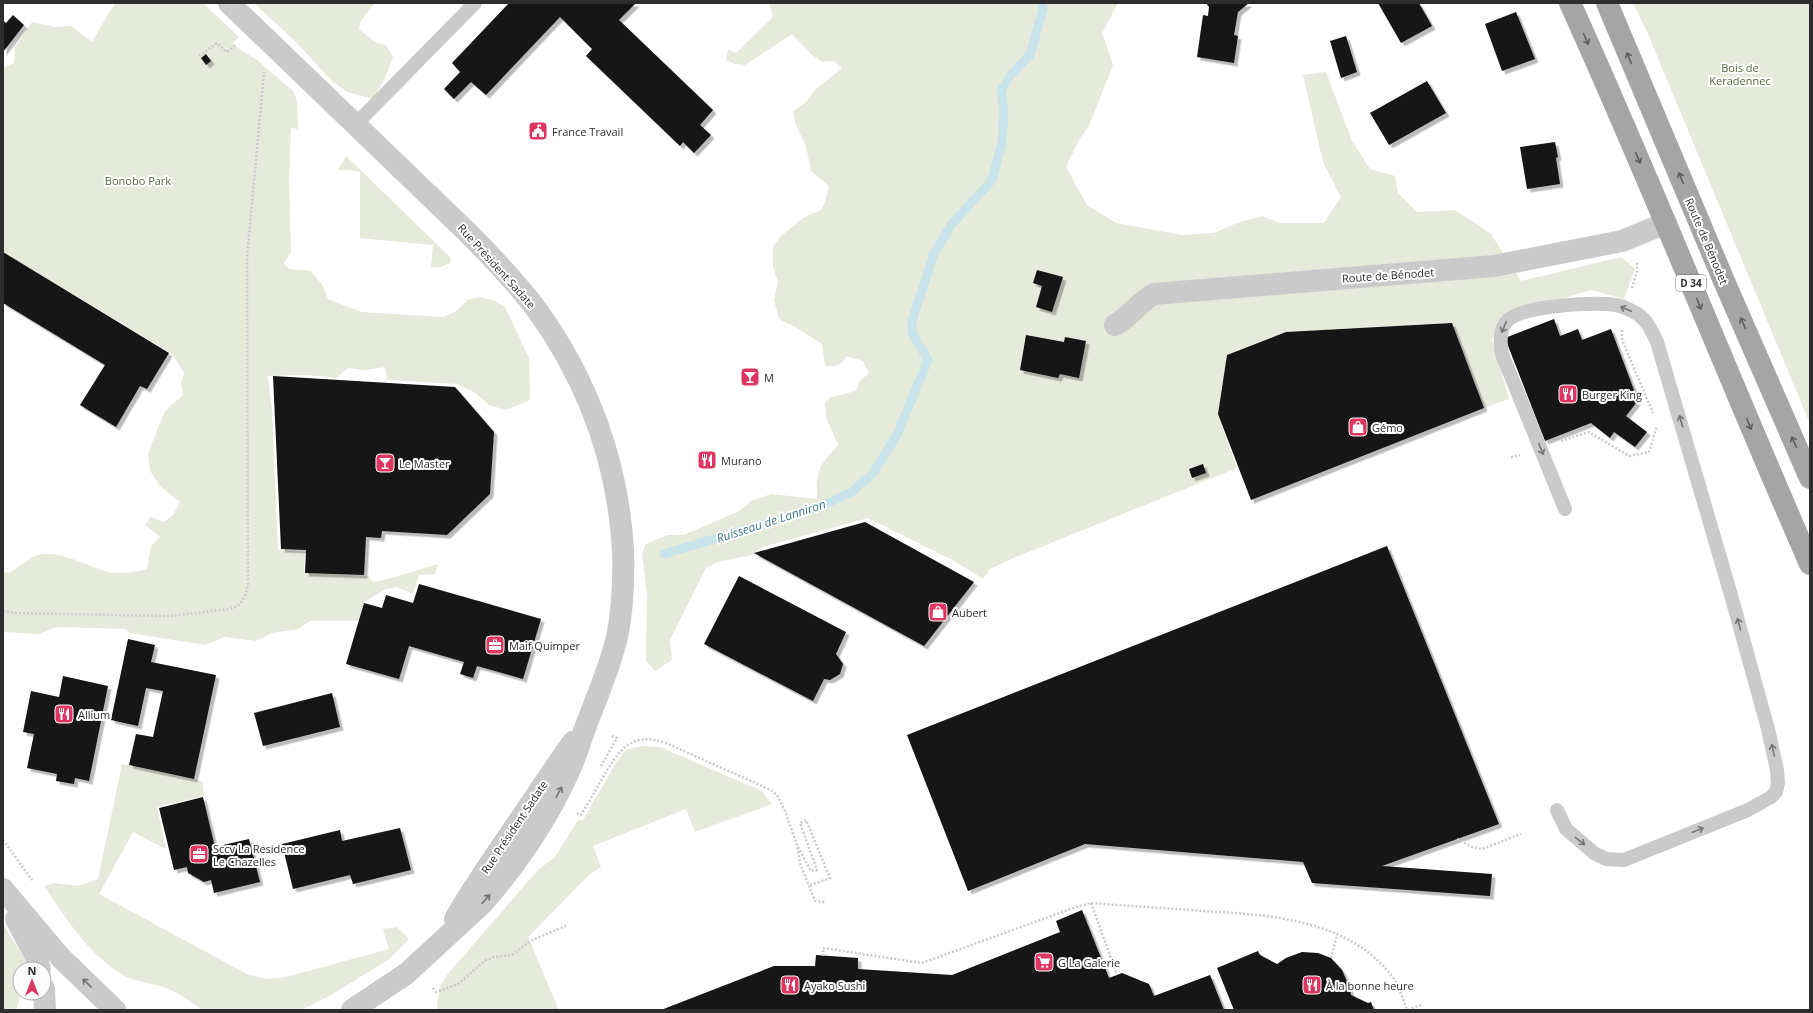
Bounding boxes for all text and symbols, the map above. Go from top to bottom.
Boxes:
one-way arrow [1583,32,1591,44]
one-way arrow [1625,53,1633,65]
park label: Bois de Keradennec [1709,60,1771,88]
public building icon: France Travail [527,120,549,142]
place label: France Travail [552,124,623,139]
one-way arrow [1635,151,1643,163]
one-way arrow [1676,172,1684,184]
park label: Bonobo Park [105,173,171,188]
street label: Route de Bénodet [1682,196,1732,286]
street label: Rue Président Sadate [455,220,539,312]
street label: Route de Bénodet [1341,264,1435,286]
road number: D 34 [1676,275,1706,291]
one-way arrow [1696,297,1704,309]
one-way arrow [1621,304,1633,312]
one-way arrow [1738,317,1746,329]
one-way arrow [1500,321,1508,333]
bar icon: M [739,366,761,388]
place label: M [764,370,774,385]
restaurant icon: Burger King [1557,383,1579,405]
place label: Burger King [1582,387,1642,402]
one-way arrow [1677,415,1684,428]
shop icon: Gémo [1347,416,1369,438]
one-way arrow [1745,417,1753,429]
place label: Gémo [1372,420,1403,435]
one-way arrow [1790,437,1798,449]
one-way arrow [1537,442,1545,454]
restaurant icon: Murano [696,449,718,471]
bar icon: Le Master [374,452,396,474]
place label: Murano [721,453,762,468]
place label: Le Master [399,456,450,471]
water label: Ruisseau de Lanniron [714,495,828,547]
shop icon: Aubert [927,601,949,623]
place label: Aubert [952,605,987,620]
one-way arrow [1735,618,1742,631]
office icon: Maif Quimper [484,634,506,656]
place label: Maif Quimper [509,638,581,653]
restaurant icon: Allium [53,703,75,725]
place label: Allium [78,707,110,722]
one-way arrow [1768,744,1776,757]
street label: Rue Président Sadate [477,777,551,877]
one-way arrow [556,786,563,798]
one-way arrow [1692,825,1704,833]
one-way arrow [1574,837,1585,846]
place label: Sccv La Residence Le Chazelles [213,841,305,869]
office icon: Sccv La Residence Le Chazelles [188,843,210,865]
one-way arrow [481,894,491,904]
supermarket icon: G La Galerie [1033,951,1055,973]
place label: G La Galerie [1058,955,1120,970]
north arrow [12,961,52,1001]
text: N [28,963,36,978]
restaurant icon: Ayako Sushi [779,974,801,996]
restaurant icon: À la bonne heure [1301,974,1323,996]
one-way arrow [82,978,92,988]
place label: Ayako Sushi [804,978,865,993]
place label: À la bonne heure [1326,978,1414,993]

